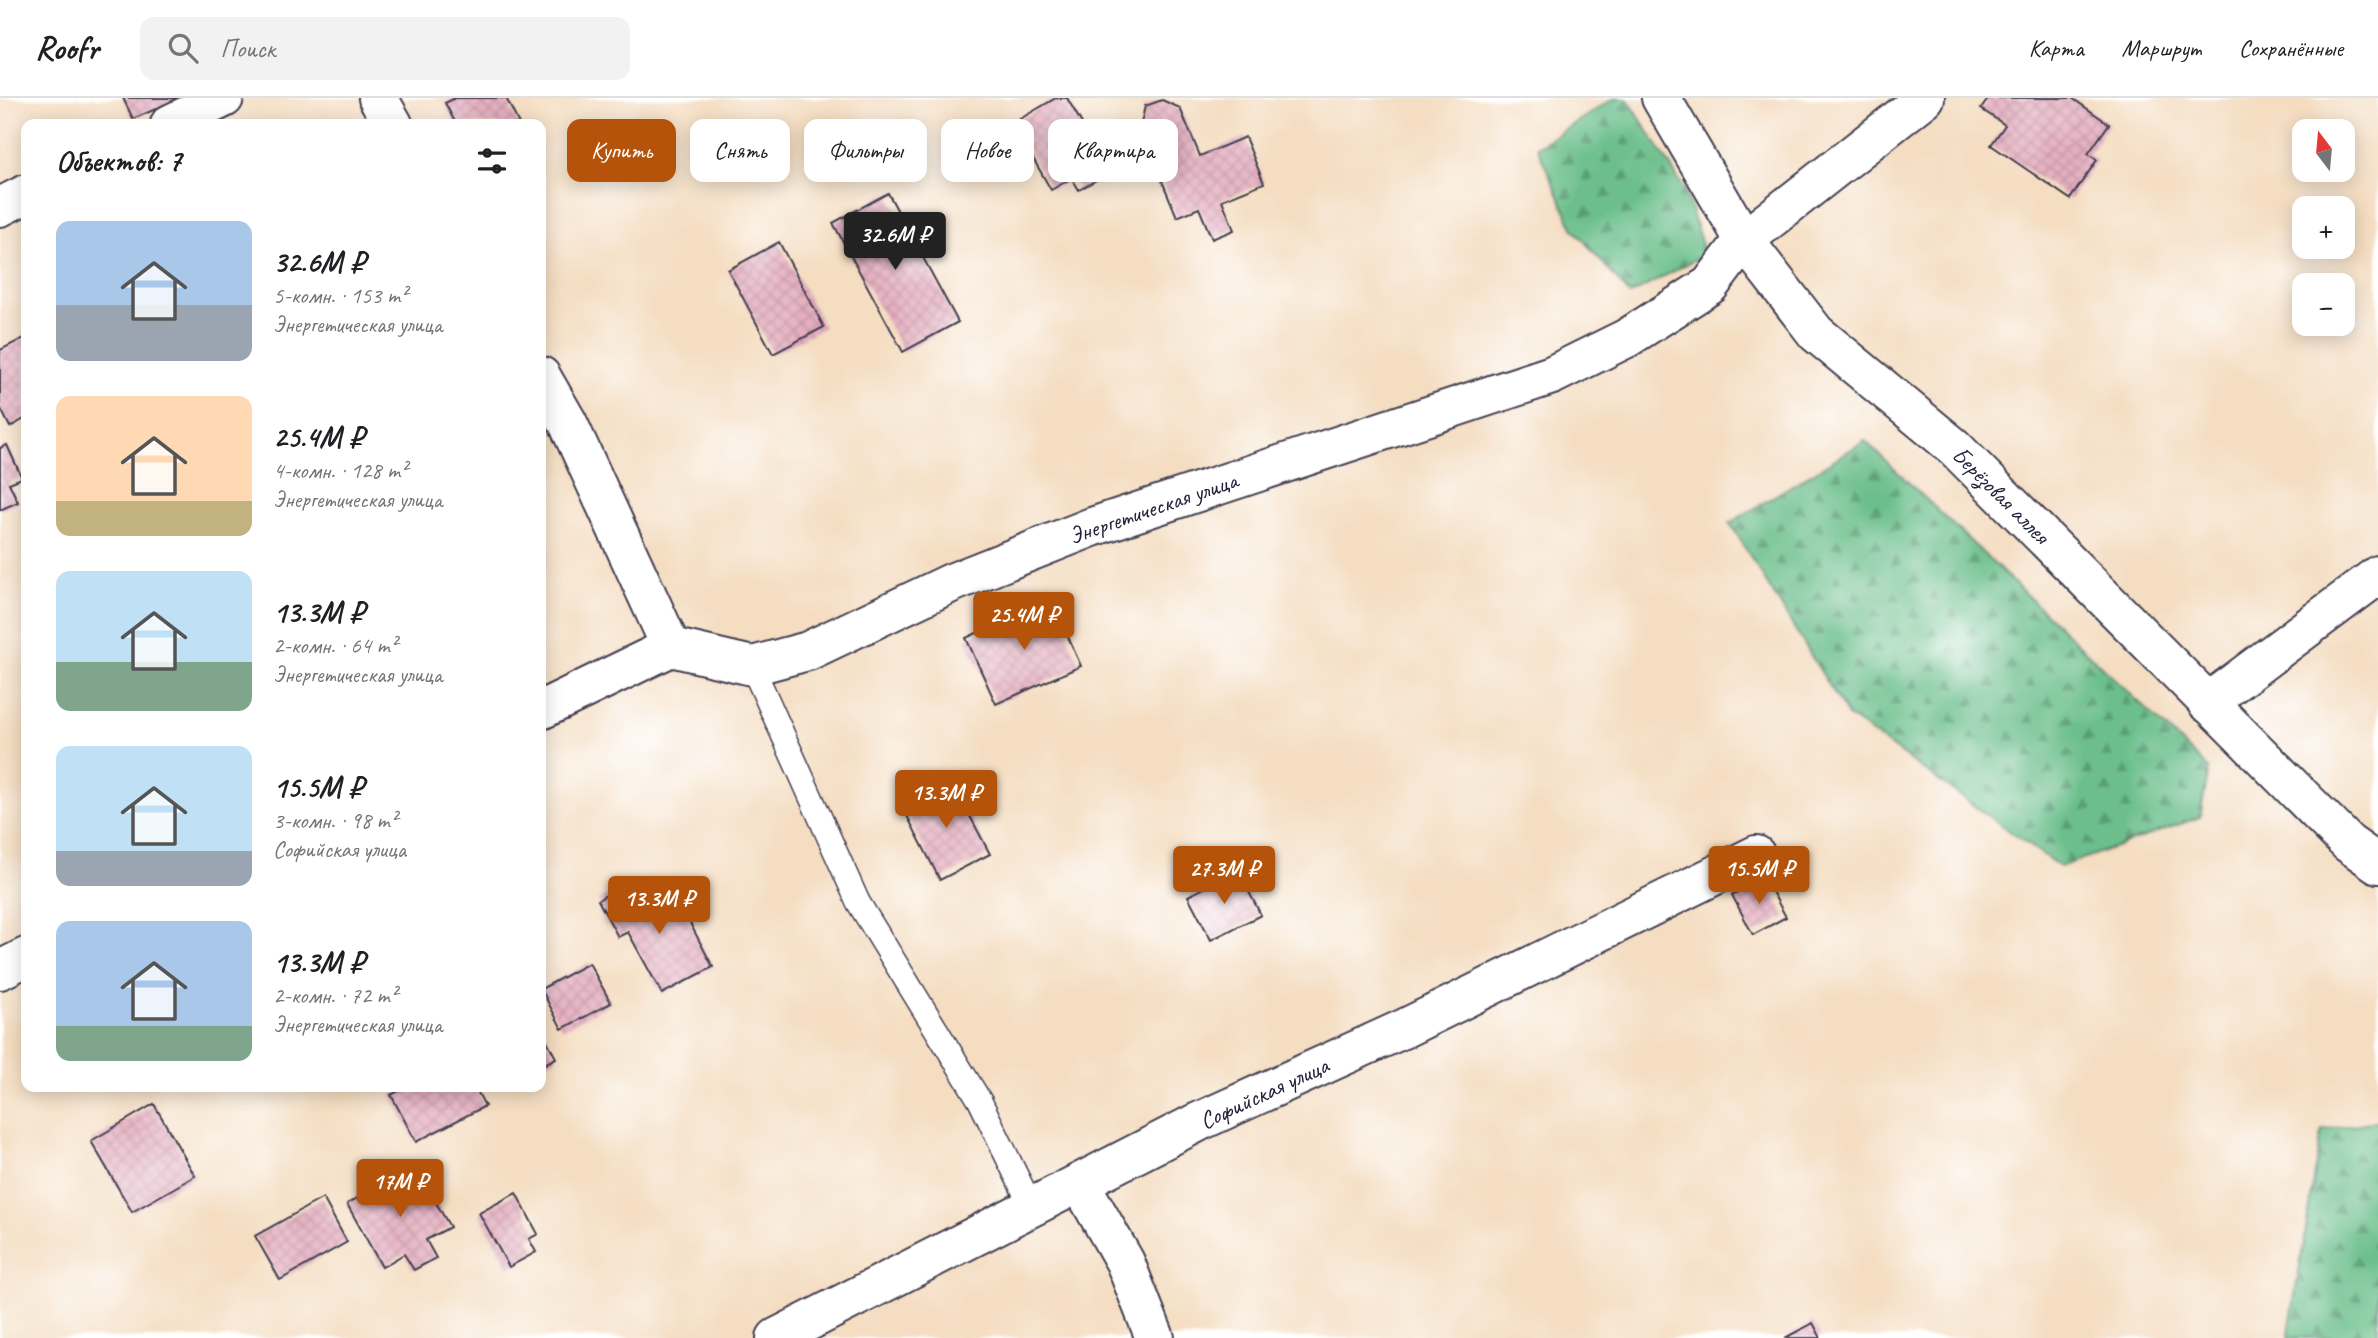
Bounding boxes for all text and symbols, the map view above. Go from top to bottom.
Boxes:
search box [140,17,630,80]
text: Roofr [35,27,98,69]
icon: search [164,29,202,67]
text: Поиск [220,32,275,65]
text: Карта [2029,33,2084,63]
text: Маршрут [2122,33,2201,63]
text: Сохранённые [2239,33,2343,63]
chip: Купить [567,119,676,182]
chip: Снять [690,119,790,182]
chip: Фильтры [804,119,927,182]
chip: Новое [941,119,1034,182]
chip: Квартира [1048,119,1178,182]
north arrow [2292,119,2356,182]
map controls [2292,119,2355,336]
text: Объектов: 7 [56,142,181,180]
icon: filters [473,142,511,180]
button: + [2292,196,2355,259]
pin: 32.6M ₽ [830,212,960,272]
text: 32.6M ₽ [860,220,930,249]
text: 32.6M ₽ [273,243,365,281]
icon: home [112,249,196,333]
button: − [2292,273,2355,336]
text: 5-комн. · 153 m² [273,281,407,310]
text: Энергетическая улица [273,310,442,339]
text: 25.4M ₽ [273,418,364,456]
icon: home [112,424,196,508]
street label: Берёзовая аллея [1945,440,2057,552]
text: 4-комн. · 128 m² [273,456,407,485]
street label: Энергетическая улица [1065,464,1243,551]
text: Энергетическая улица [273,485,442,514]
pin: 25.4M ₽ [959,592,1089,652]
text: 13.3M ₽ [273,593,364,631]
icon: home [112,599,196,683]
text: 25.4M ₽ [989,600,1059,629]
text: 2-комн. · 64 m² [273,631,397,660]
text: Энергетическая улица [273,660,442,689]
text: 15.5M ₽ [273,768,363,806]
pin: 13.3M ₽ [881,770,1011,830]
icon: home [112,774,196,858]
text: 13.3M ₽ [911,778,981,807]
text: 3-комн. · 98 m² [273,806,397,835]
text: Софийская улица [273,835,406,864]
pin: 27.3M ₽ [1159,846,1289,906]
pin: 15.5M ₽ [1694,846,1824,906]
text: 27.3M ₽ [1189,854,1259,883]
text: 15.5M ₽ [1724,854,1794,883]
pin: 13.3M ₽ [594,876,724,936]
text: 13.3M ₽ [624,884,694,913]
text: 13.3M ₽ [273,943,364,981]
icon: home [112,949,196,1033]
text: 2-комн. · 72 m² [273,981,397,1010]
text: Энергетическая улица [273,1010,442,1039]
street label: Софийская улица [1195,1050,1334,1136]
pin: 17M ₽ [351,1160,449,1219]
text: 17M ₽ [373,1167,427,1196]

